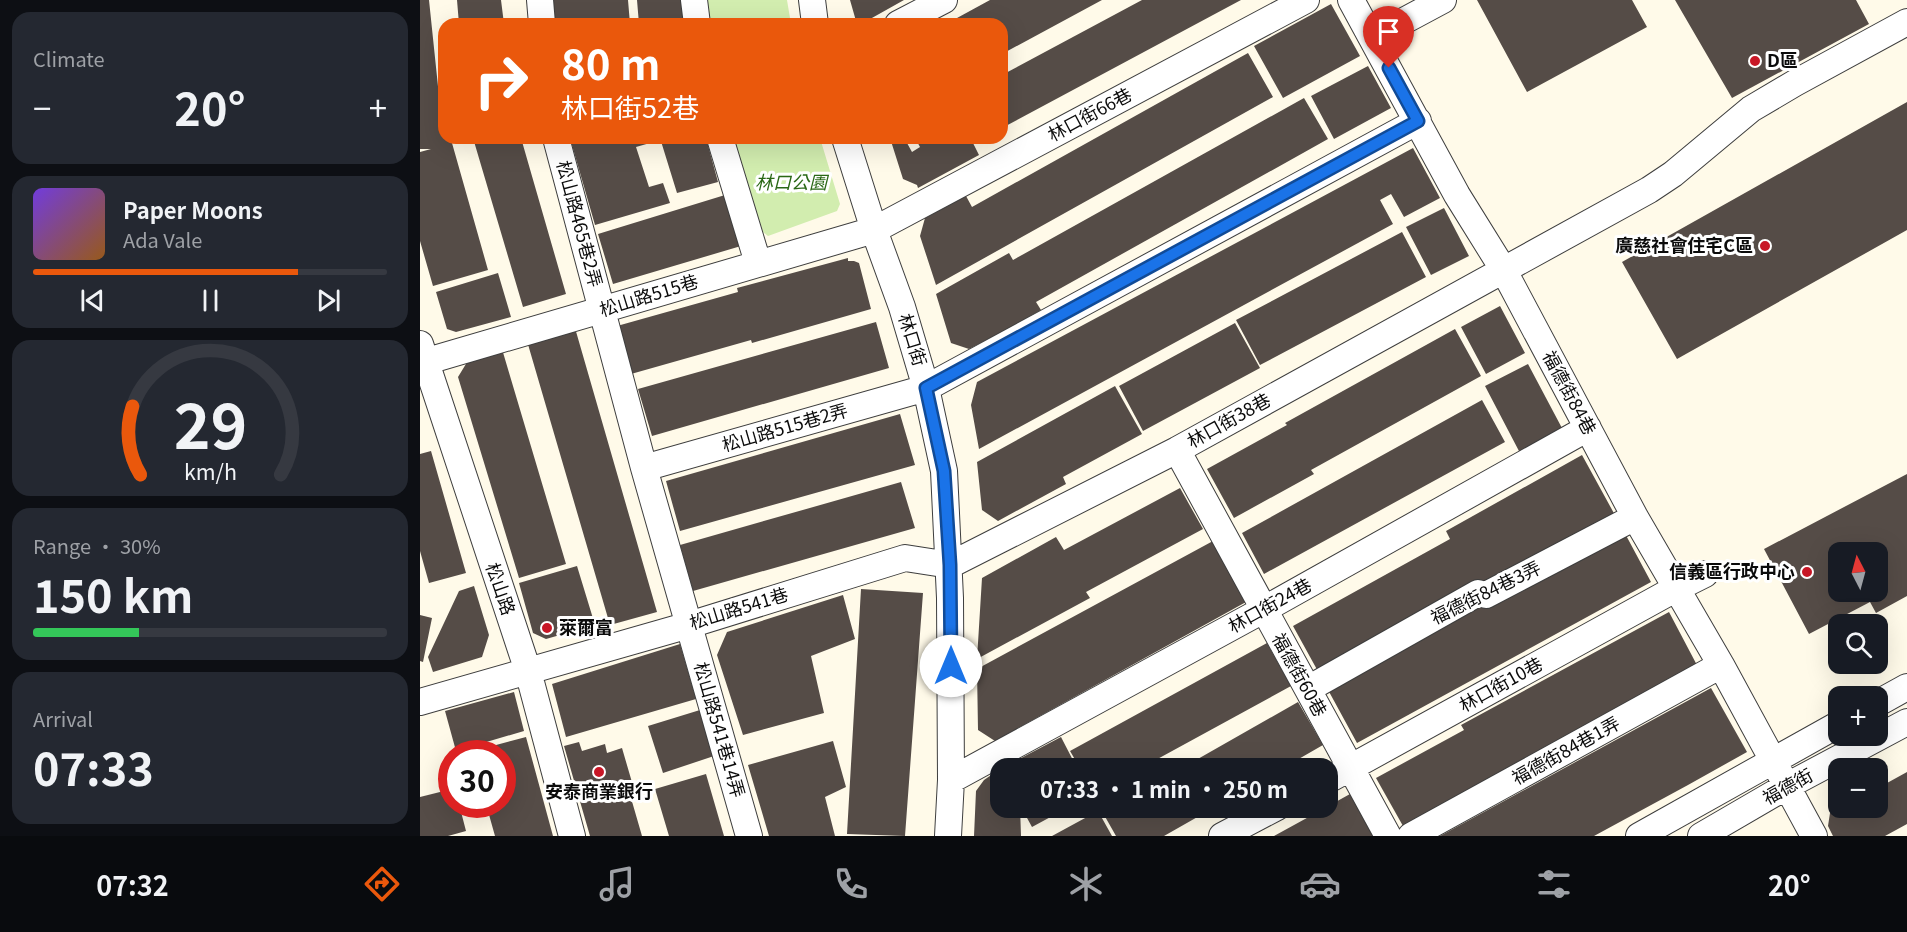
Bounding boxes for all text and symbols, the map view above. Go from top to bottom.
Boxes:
pin [1363,6,1414,68]
icon: arrive [1372,15,1405,48]
text: 80 m [561,31,661,92]
icon: right [462,42,540,120]
text: Climate [33,44,105,73]
place label: D區 [1767,46,1798,72]
marker: D區 [1748,54,1762,68]
text: 20° [174,74,246,139]
street label: 林口街66巷 [1042,80,1136,146]
text: − [33,83,51,131]
text: + [369,83,387,131]
text: 林口街52巷 [561,87,699,126]
street label: 松山路465巷2弄 [552,157,610,290]
park label: 林口公園 [755,168,830,194]
text: Paper Moons [123,193,263,225]
text: Ada Vale [123,225,202,254]
place label: 廣慈社會住宅C區 [1615,231,1753,257]
marker: 廣慈社會住宅C區 [1758,239,1772,253]
street label: 松山路515巷 [596,267,701,321]
icon: previous [76,284,109,317]
icon: pause [194,284,227,317]
icon: next [312,284,345,317]
street label: 林口街 [894,310,934,369]
street label: 福德街84巷 [1538,345,1604,439]
text: 29 [173,377,247,467]
street label: 林口街38巷 [1182,386,1275,453]
street label: 松山路515巷2弄 [718,396,850,456]
text: km/h [183,455,237,486]
text: Range · 30% [33,531,161,560]
north arrow [1828,542,1888,602]
map controls [1828,542,1888,818]
street label: 福德街84巷3弄 [1426,553,1545,629]
place label: 信義區行政中心 [1669,557,1795,583]
street label: 松山路 [481,559,523,618]
text: 150 km [33,561,193,626]
marker: 信義區行政中心 [1800,565,1814,579]
street label: 林口街24巷 [1223,571,1316,638]
street label: 松山路541巷 [686,580,791,634]
place label: 萊爾富 [559,613,613,639]
button: search [1828,614,1888,674]
marker: 萊爾富 [540,621,554,635]
street label: 福德街60巷 [1267,628,1334,721]
position arrow [919,634,983,698]
street label: 林口街10巷 [1454,650,1547,717]
street label: 松山路541巷14弄 [689,659,753,800]
button: + [1828,686,1888,746]
text: Arrival [33,704,93,733]
street label: 福德街84巷1弄 [1506,709,1624,790]
text: 07:33 [33,734,154,799]
speed limit sign: 30 [438,740,516,818]
button: − [1828,758,1888,818]
street label: 福德街 [1757,761,1817,810]
marker: 安泰商業銀行 [592,765,606,779]
text: 07:33 · 1 min · 250 m [1040,772,1288,804]
place label: 安泰商業銀行 [545,777,653,803]
icon: directions [361,863,403,905]
icon: music [596,863,638,905]
icon: phone [830,863,872,905]
icon: climate [1065,863,1107,905]
icon: car [1299,863,1341,905]
icon: filters [1533,863,1575,905]
text: 07:32 [96,865,169,904]
text: 20° [1768,865,1811,904]

